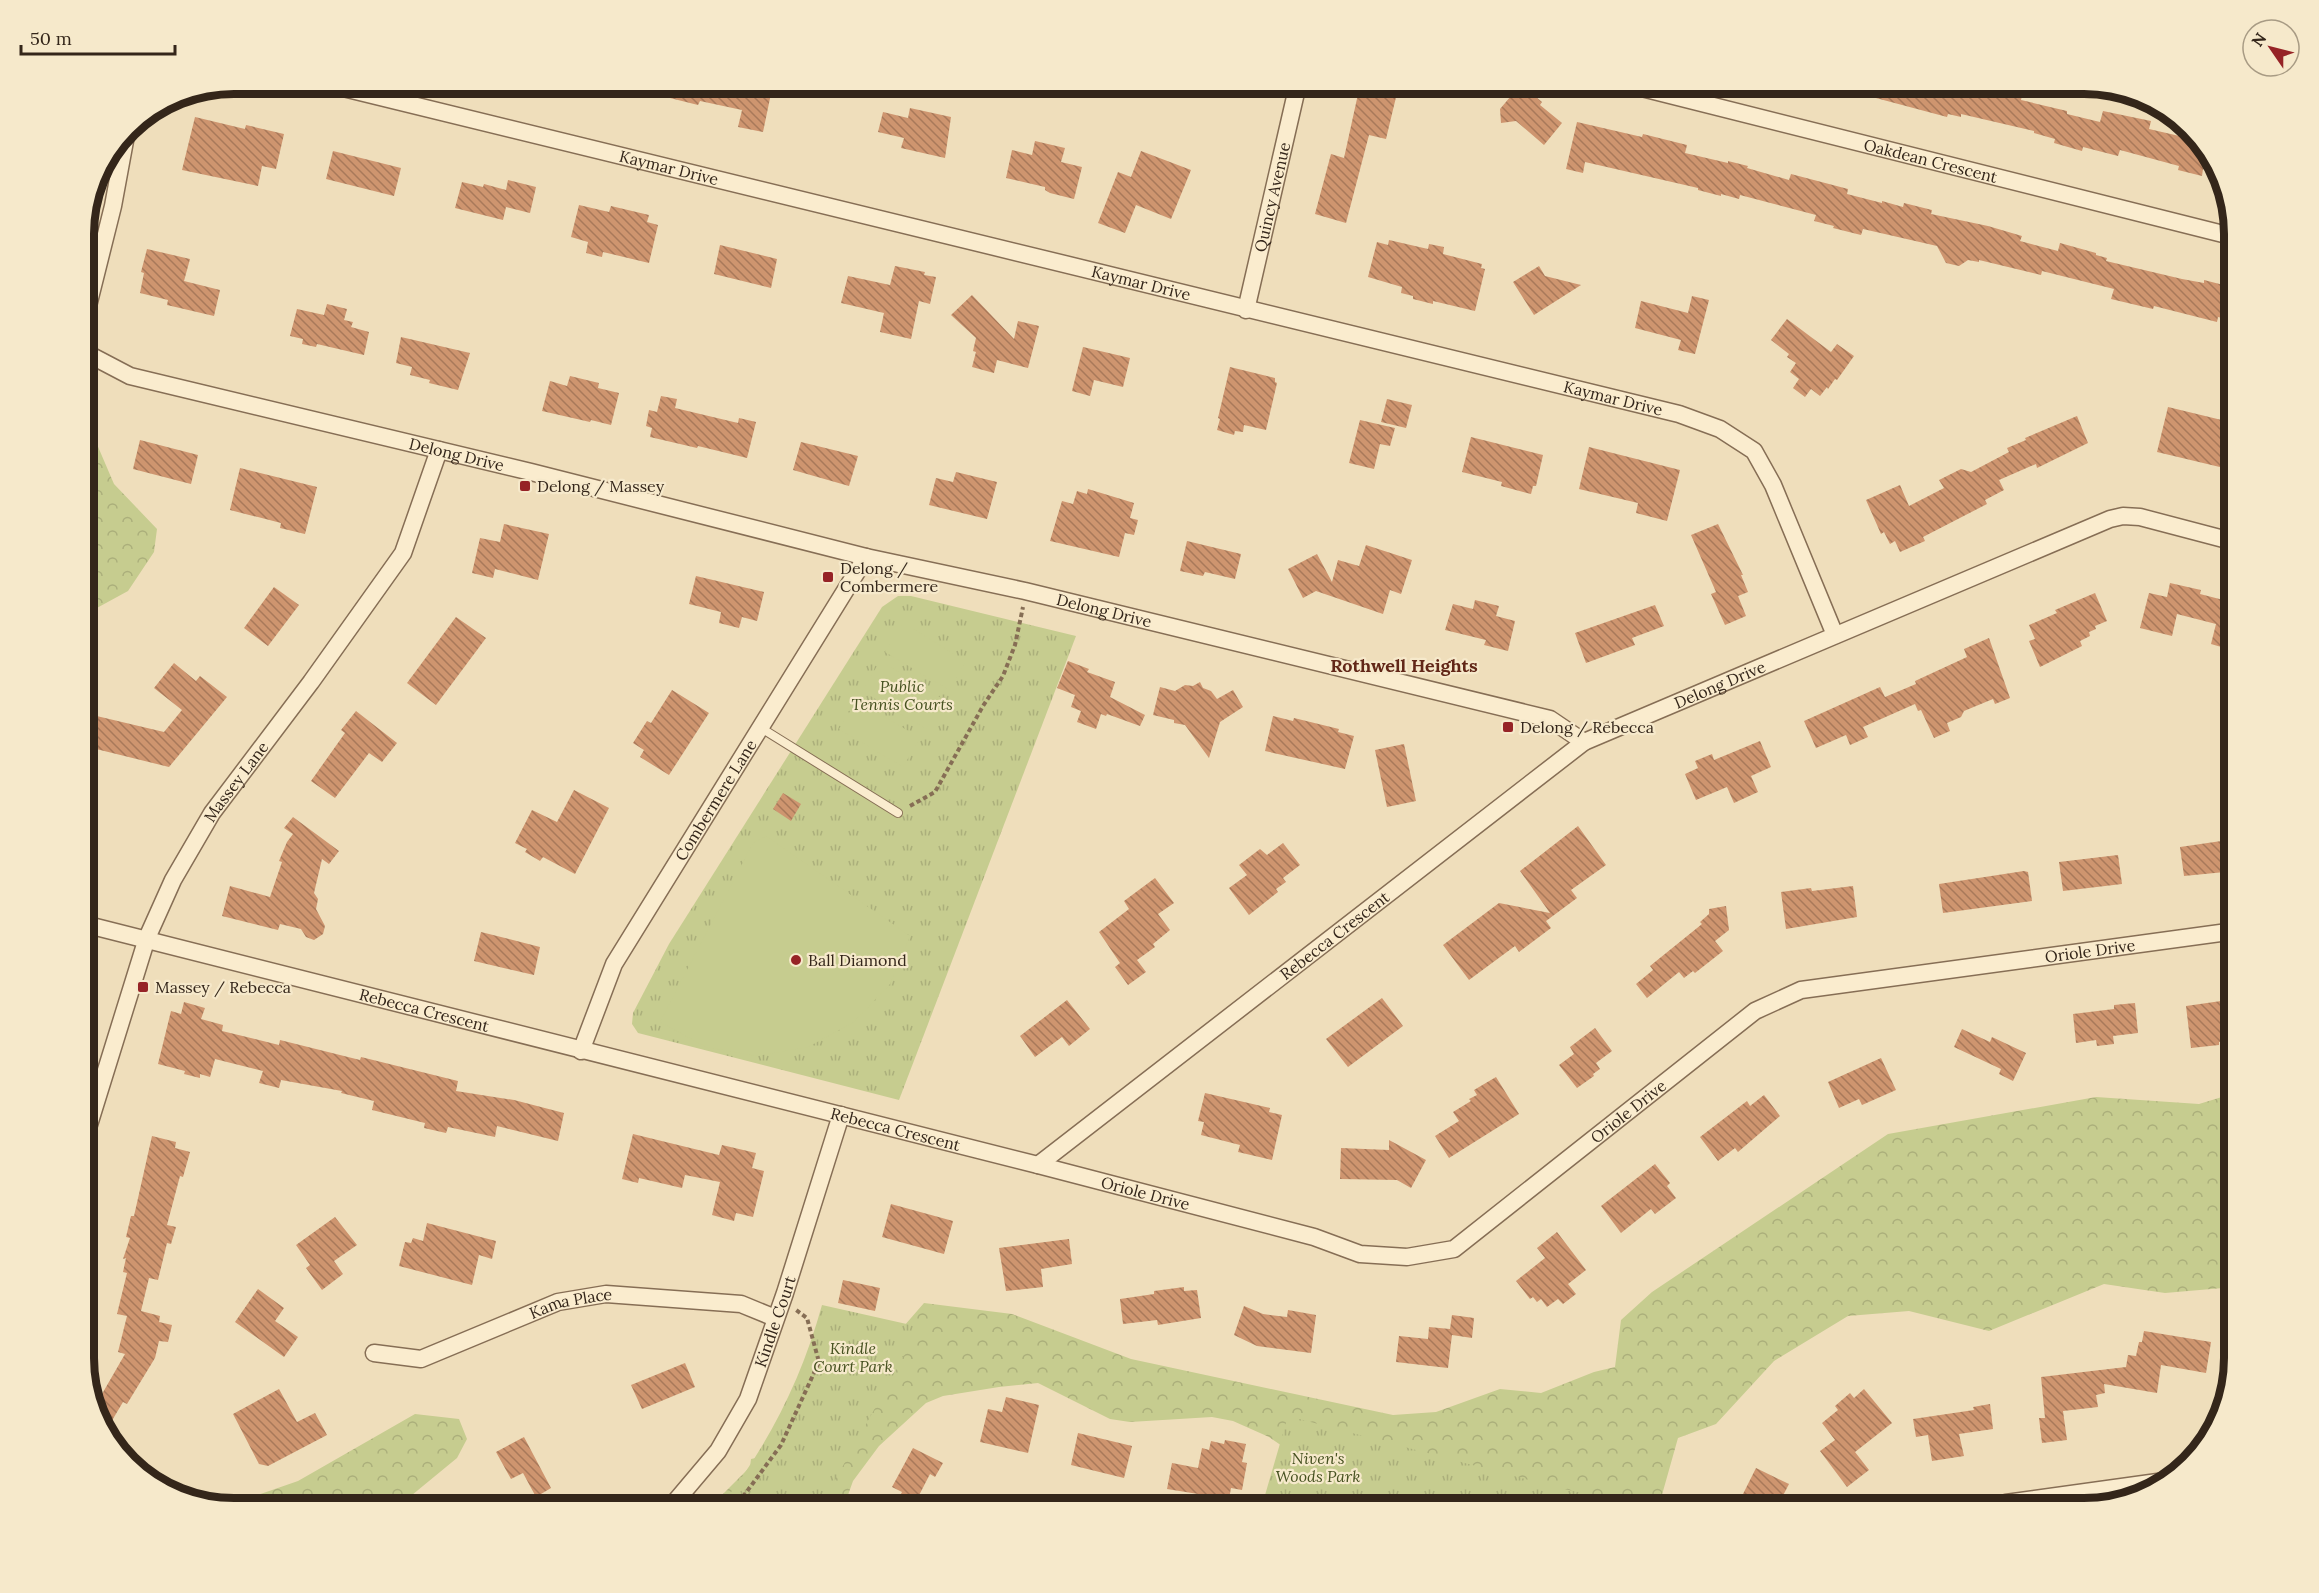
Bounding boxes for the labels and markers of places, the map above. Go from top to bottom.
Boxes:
place label: Delong / Massey [537,476,665,497]
marker: Delong / Massey [518,479,532,493]
place label: Delong / Combermere [840,558,939,596]
marker: Delong / Combermere [821,570,835,584]
place label: Delong / Rebecca [1520,717,1654,738]
marker: Delong / Rebecca [1501,720,1515,734]
place label: Ball Diamond [808,950,907,970]
marker: Ball Diamond [789,953,803,967]
place label: Massey / Rebecca [155,977,291,998]
marker: Massey / Rebecca [136,980,150,994]

